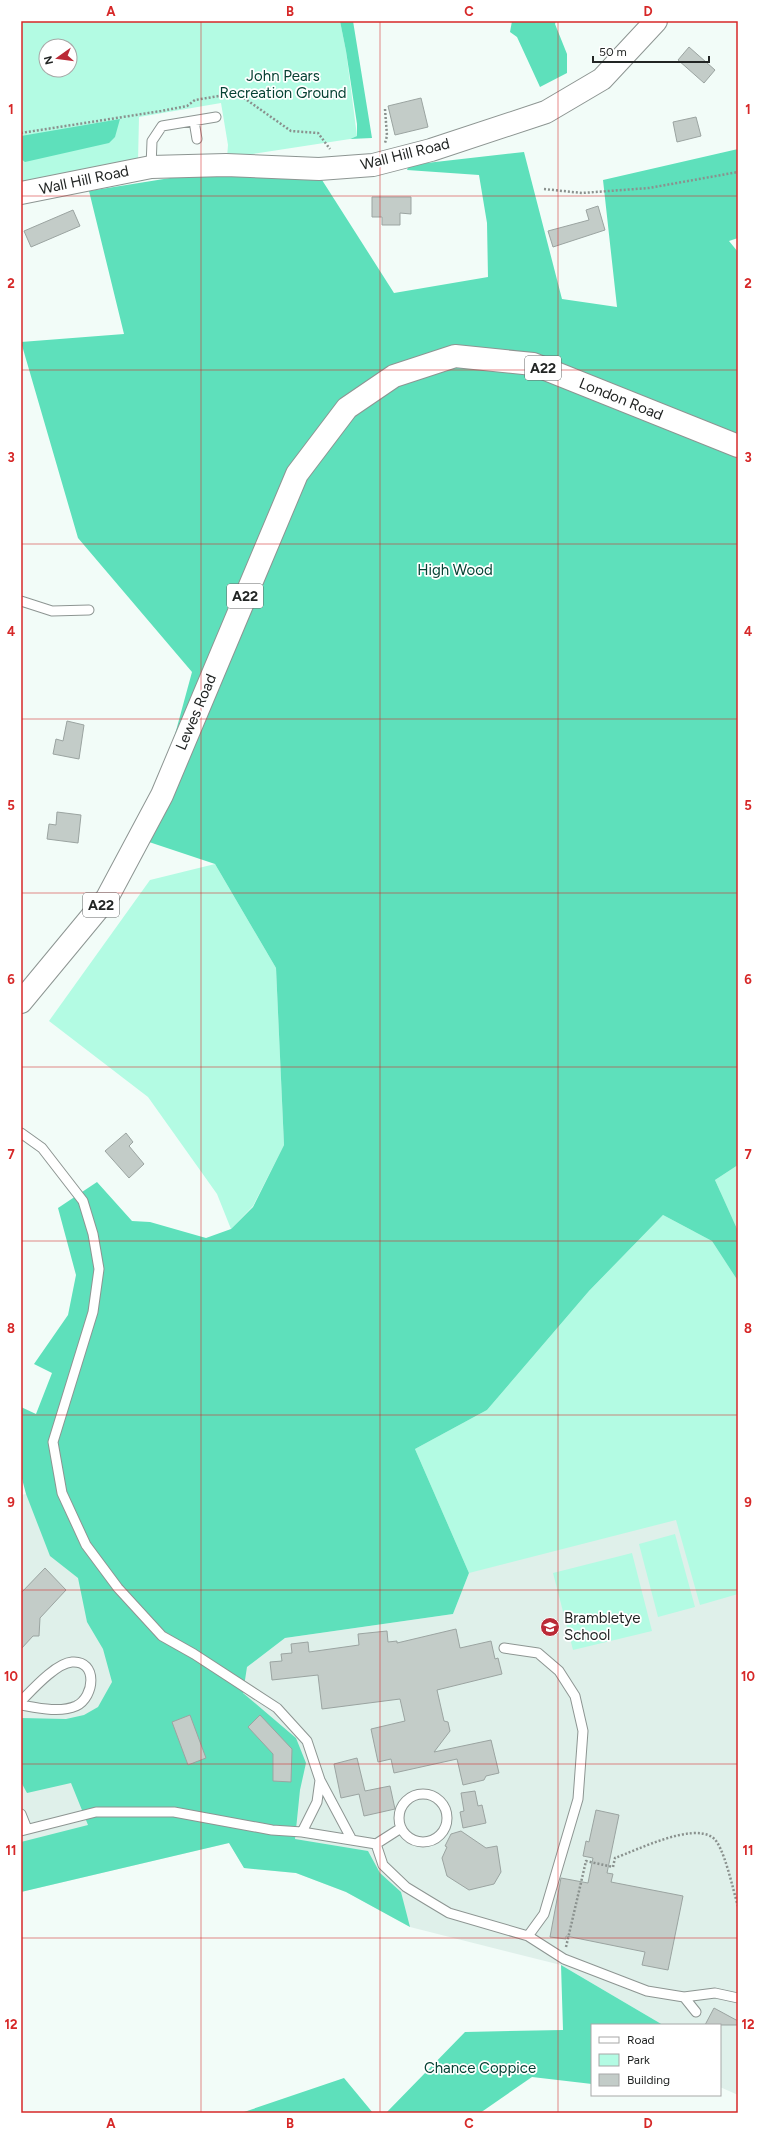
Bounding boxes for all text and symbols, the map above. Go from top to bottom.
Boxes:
text: A [106,4,116,19]
text: B [286,4,294,19]
text: C [464,4,474,19]
text: D [643,4,653,19]
north arrow [38,38,78,78]
scale bar [593,38,709,64]
text: 50 m [599,45,627,59]
text: N [41,55,56,66]
park label: John Pears Recreation Ground [219,67,347,102]
text: 1 [8,102,14,117]
text: 1 [745,102,751,117]
street label: Wall Hill Road [359,134,451,174]
street label: Wall Hill Road [37,162,131,198]
text: 2 [7,276,15,291]
text: 2 [744,276,752,291]
road number: A22 [525,356,561,380]
street label: London Road [576,374,666,424]
text: 3 [7,450,15,465]
text: 3 [744,450,752,465]
park label: High Wood [417,561,493,579]
road number: A22 [227,584,263,608]
text: 4 [7,624,15,639]
text: 4 [744,624,752,639]
street label: Lewes Road [172,671,220,753]
text: 5 [7,798,15,813]
text: 5 [744,798,752,813]
road number: A22 [83,893,119,917]
text: 6 [7,972,15,987]
text: 6 [744,972,752,987]
text: 7 [7,1147,15,1162]
text: 7 [744,1147,752,1162]
text: 8 [7,1321,15,1336]
text: 8 [744,1321,752,1336]
text: 9 [7,1495,15,1510]
text: 9 [744,1495,752,1510]
place label: Brambletye School [564,1609,641,1644]
school or university icon: Brambletye School [539,1616,561,1638]
text: 10 [4,1669,18,1684]
text: 10 [741,1669,755,1684]
text: 11 [6,1843,16,1858]
text: 11 [743,1843,753,1858]
text: 12 [4,2017,18,2032]
text: 12 [741,2017,755,2032]
legend [591,2024,721,2096]
text: Road [627,2033,655,2047]
text: Park [627,2053,650,2067]
park label: Chance Coppice [424,2059,536,2077]
text: Building [627,2073,670,2087]
text: A [106,2116,116,2131]
text: B [286,2116,294,2131]
text: C [464,2116,474,2131]
text: D [643,2116,653,2131]

